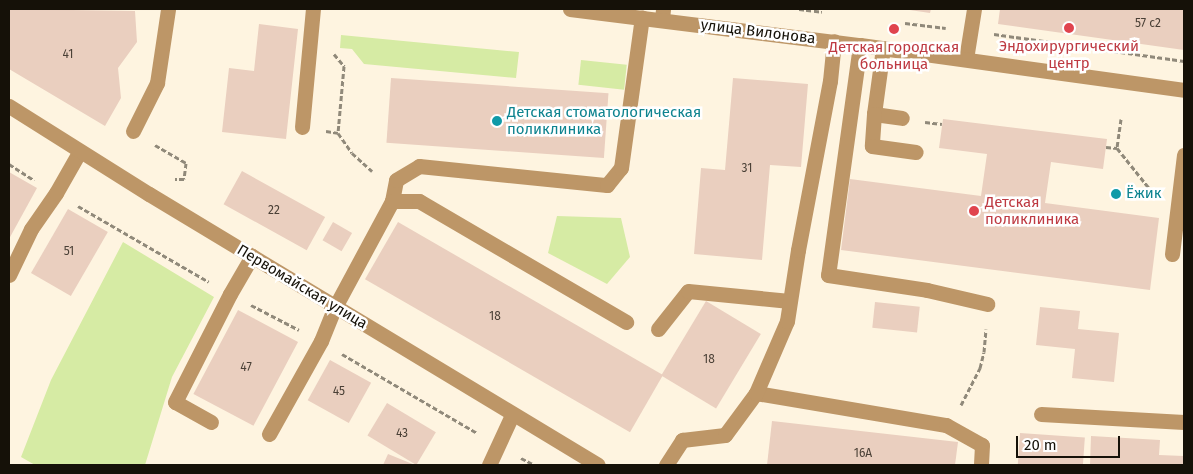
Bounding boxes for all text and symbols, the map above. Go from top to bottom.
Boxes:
street label: улица Вилонова [700,16,816,48]
house number: 57 с2 [1135,17,1161,31]
marker: Эндохирургический центр [1062,21,1076,35]
marker: Детская городская больница [887,22,901,36]
place label: Эндохирургический центр [999,37,1139,72]
place label: Детская городская больница [829,38,959,73]
house number: 41 [63,48,73,62]
place label: Детская стоматологическая поликлиника [507,103,701,138]
marker: Детская стоматологическая поликлиника [491,115,503,127]
house number: 31 [742,162,752,176]
place label: Ёжик [1126,185,1162,203]
marker: Ёжик [1110,188,1122,200]
place label: Детская поликлиника [985,193,1079,228]
house number: 22 [268,204,280,218]
marker: Детская поликлиника [967,204,981,218]
street label: Первомайская улица [234,241,370,333]
house number: 51 [64,245,74,259]
house number: 18 [489,310,501,324]
house number: 18 [703,353,715,367]
house number: 47 [240,361,252,375]
house number: 45 [333,385,345,399]
scale bar [1018,426,1122,458]
house number: 43 [396,427,408,441]
text: 20 m [1024,436,1057,454]
house number: 16А [854,447,872,461]

